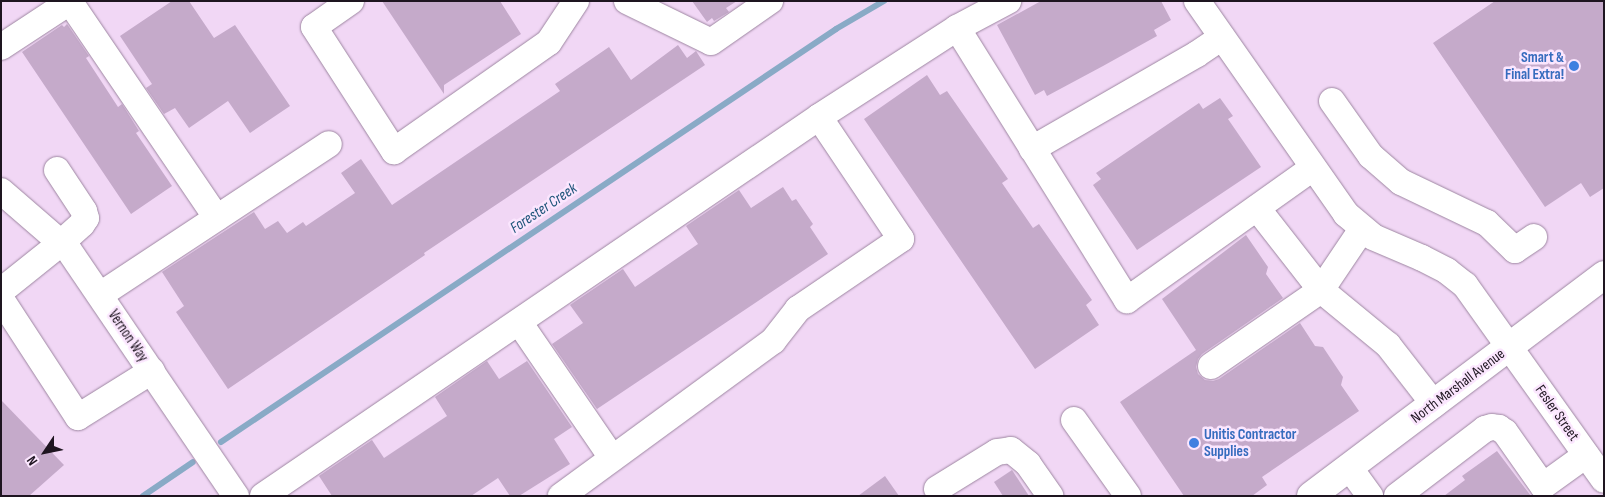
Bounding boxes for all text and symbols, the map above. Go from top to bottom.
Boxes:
place label: Smart & Final Extra! [1505,48,1564,83]
marker: Smart & Final Extra! [1568,60,1580,72]
water label: Forester Creek [507,180,581,238]
street label: Vernon Way [104,307,152,365]
street label: North Marshall Avenue [1408,345,1508,427]
street label: Fesler Street [1531,382,1583,444]
place label: Unitis Contractor Supplies [1204,425,1296,460]
north arrow [20,427,70,477]
marker: Unitis Contractor Supplies [1188,437,1200,449]
text: N [23,453,41,469]

